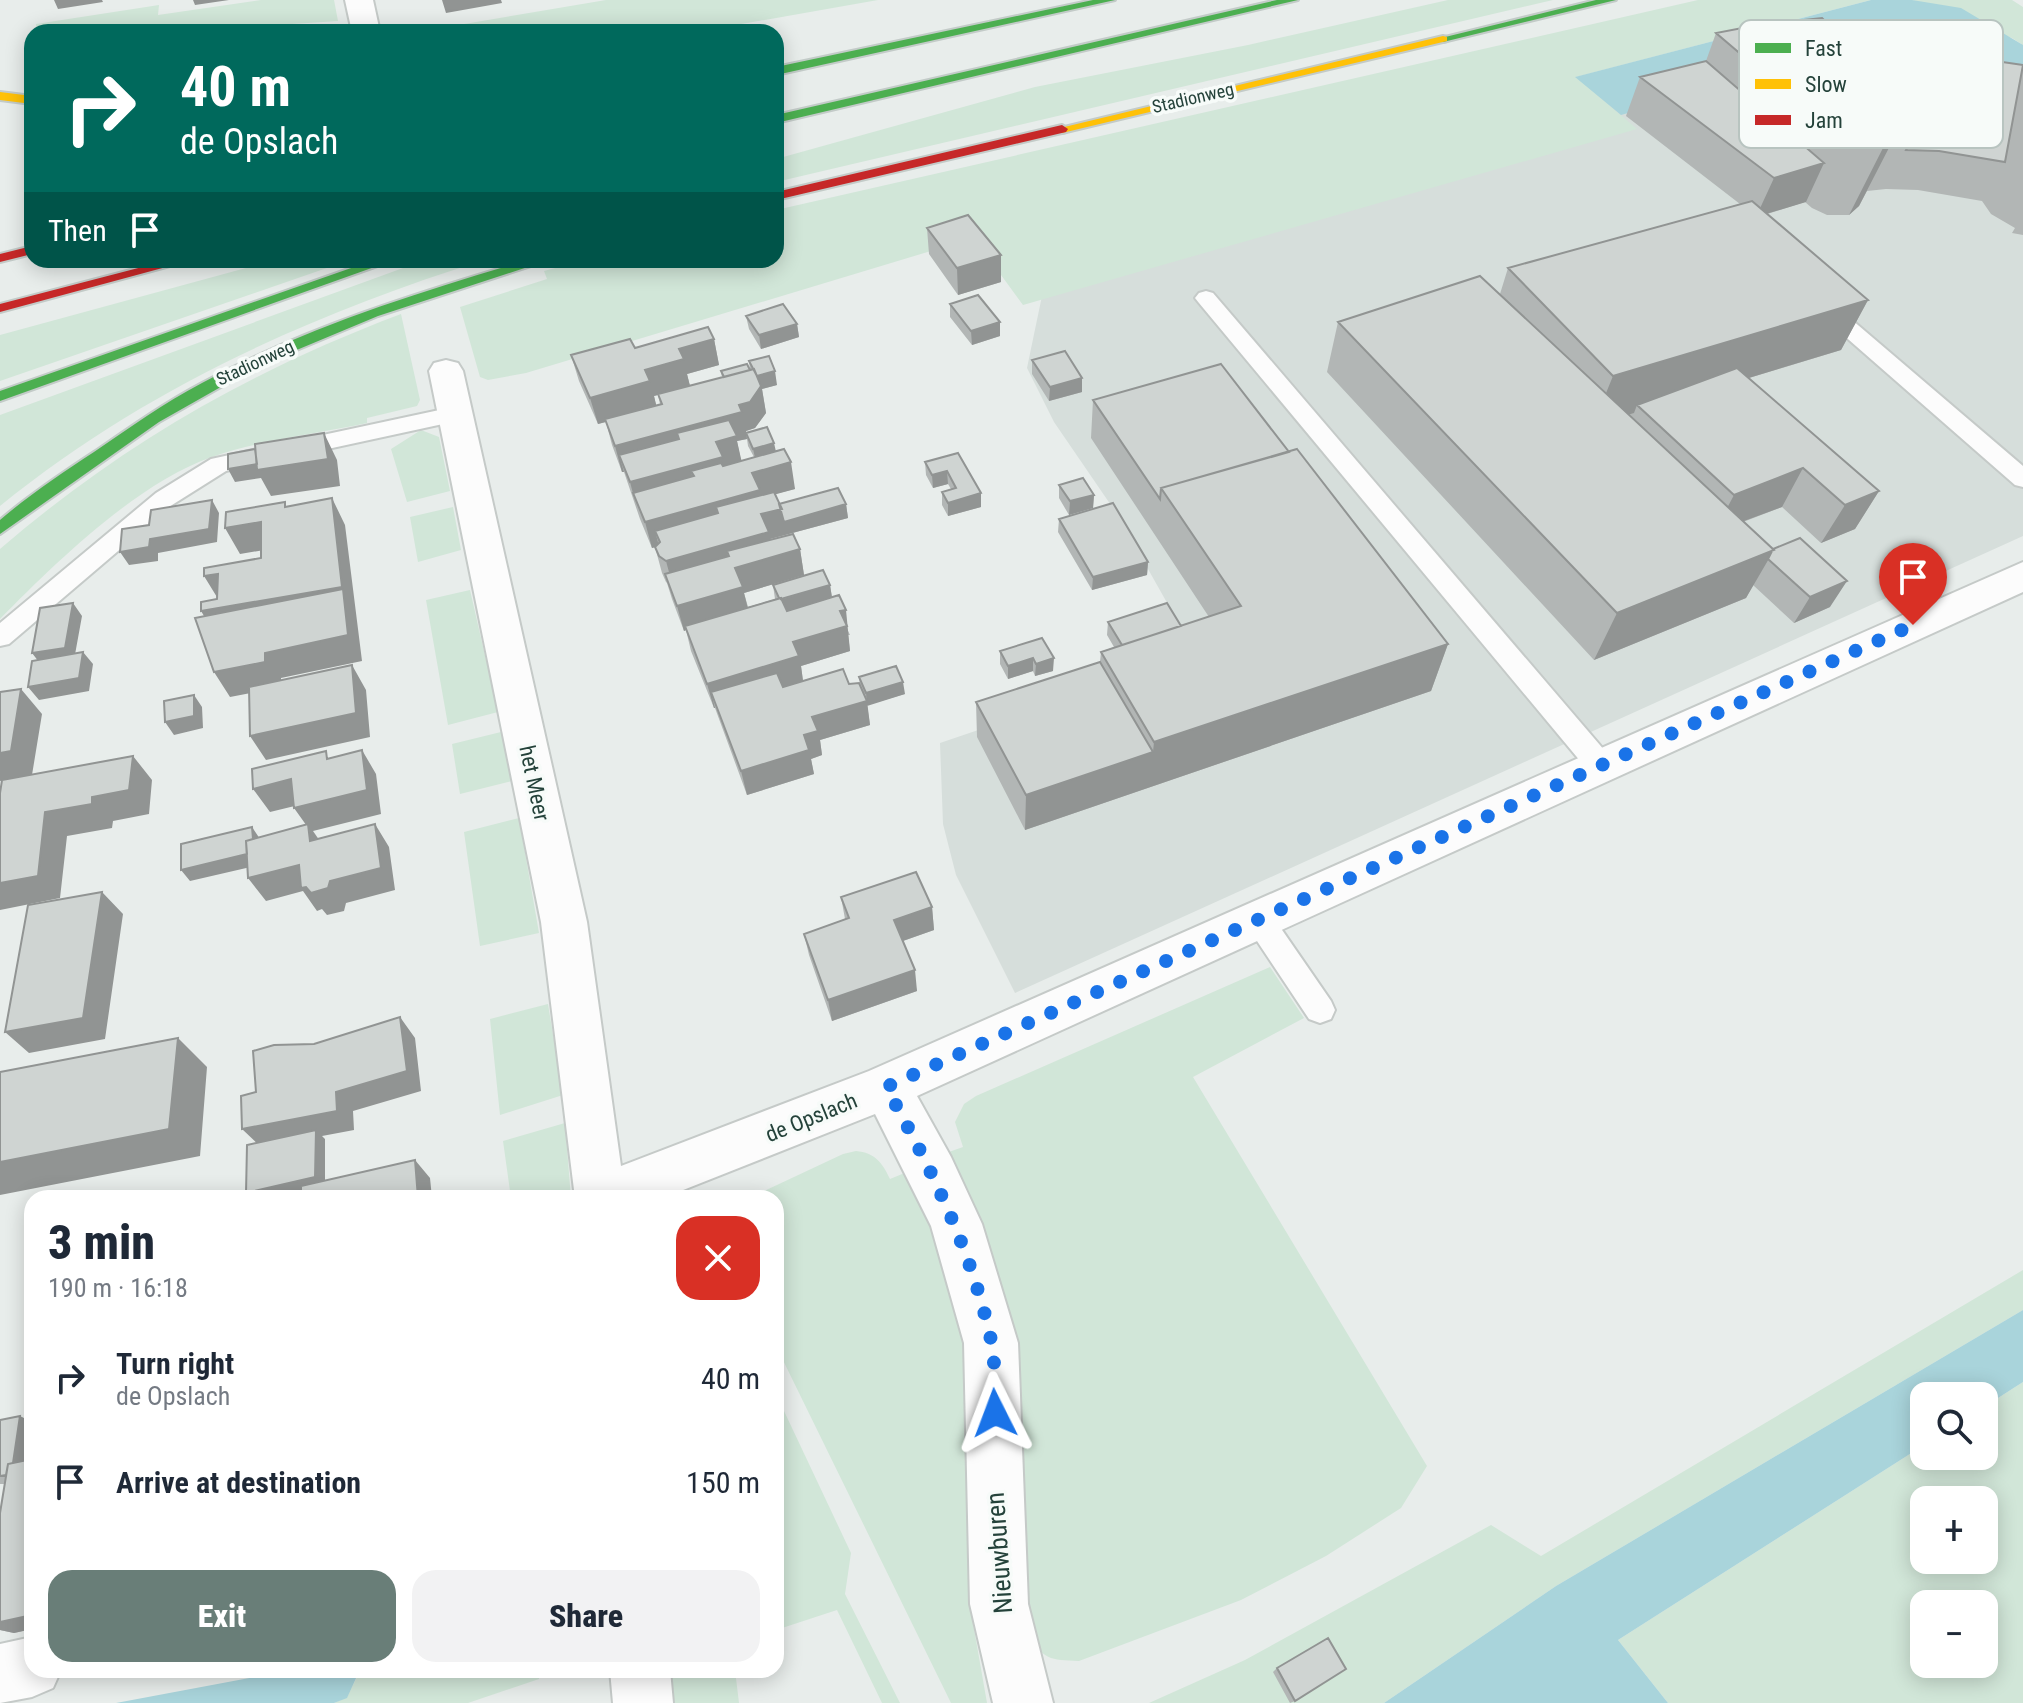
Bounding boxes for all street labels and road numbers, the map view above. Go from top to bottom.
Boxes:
street label: Stadionweg [1150,78,1236,117]
street label: Stadionweg [213,335,297,390]
street label: het Meer [514,743,555,823]
street label: de Opslach [762,1088,861,1147]
street label: Nieuwburen [980,1491,1018,1615]

